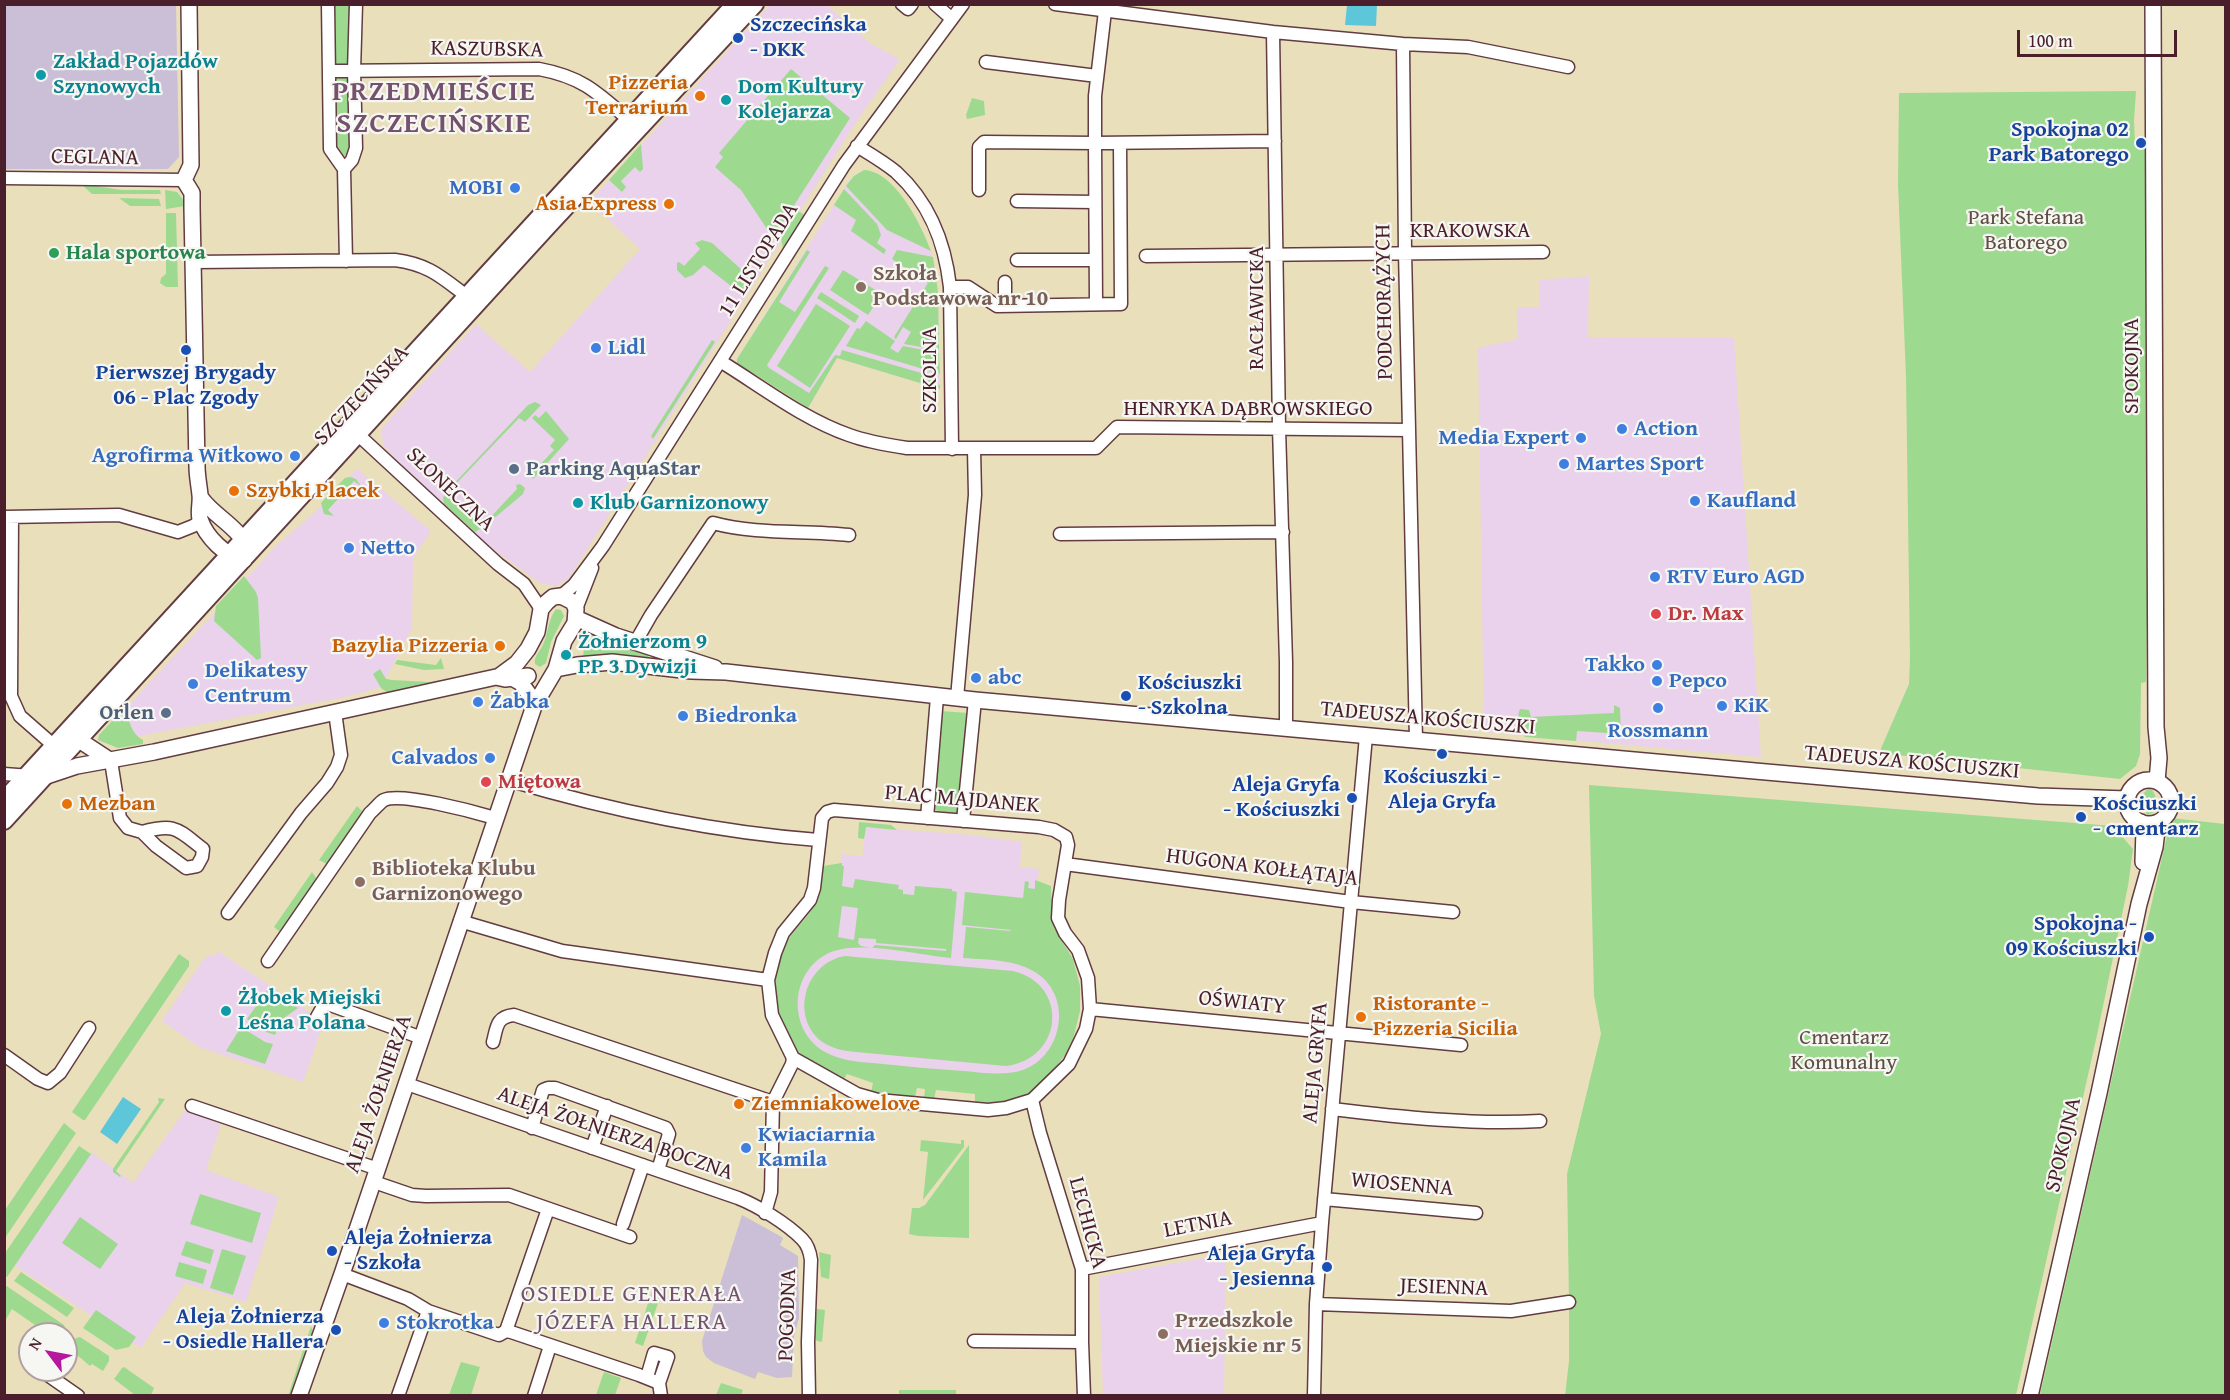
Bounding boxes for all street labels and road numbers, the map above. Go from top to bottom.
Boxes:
street label: KASZUBSKA [430,36,544,64]
street label: CEGLANA [51,144,139,172]
street label: 11 LISTOPADA [713,198,805,322]
street label: KRAKOWSKA [1410,218,1530,244]
street label: PODCHORĄŻYCH [1370,224,1400,380]
street label: RACŁAWICKA [1244,246,1270,370]
street label: SPOKOJNA [2119,318,2145,414]
street label: SZKOLNA [917,327,943,413]
street label: SZCZECIŃSKA [309,340,415,452]
street label: HENRYKA DĄBROWSKIEGO [1123,396,1373,422]
street label: SŁONECZNA [400,442,500,538]
street label: TADEUSZA KOŚCIUSZKI [1319,696,1537,742]
street label: TADEUSZA KOŚCIUSZKI [1803,740,2021,786]
street label: PLAC MAJDANEK [884,780,1040,820]
street label: HUGONA KOŁŁĄTAJA [1165,843,1359,893]
street label: OŚWIATY [1197,985,1287,1021]
street label: ALEJA GRYFA [1298,1001,1334,1125]
street label: ALEJA ŻOŁNIERZA [339,1011,419,1177]
street label: ALEJA ŻOŁNIERZA BOCZNA [493,1081,737,1187]
street label: SPOKOJNA [2040,1095,2088,1195]
street label: WIOSENNA [1350,1167,1454,1203]
street label: LECHICKA [1062,1174,1112,1272]
street label: LETNIA [1162,1205,1234,1245]
street label: POGODNA [773,1268,803,1362]
street label: JESIENNA [1399,1273,1489,1303]

